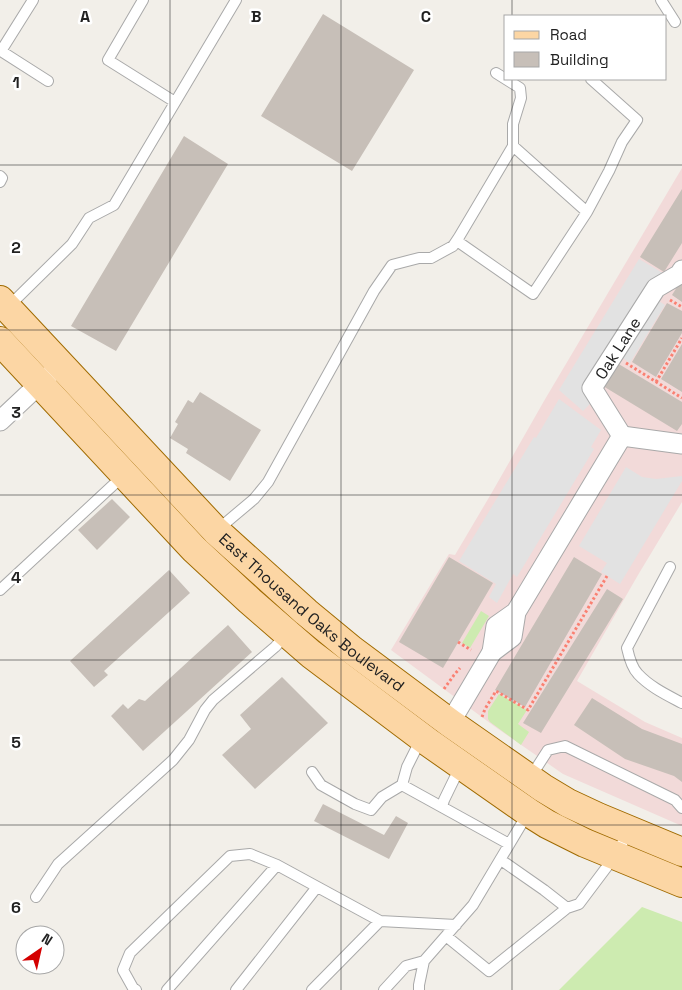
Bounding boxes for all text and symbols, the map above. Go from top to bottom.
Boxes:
text: A [80,6,90,27]
text: B [251,6,261,27]
text: C [421,6,431,27]
legend [504,15,667,80]
text: Road [550,25,587,44]
text: Building [550,50,609,69]
text: 1 [12,72,20,93]
text: 2 [11,237,21,258]
street label: Oak Lane [590,313,646,383]
text: 3 [11,402,21,423]
street label: East Thousand Oaks Boulevard [214,529,409,696]
text: 4 [11,567,21,588]
text: 5 [11,732,21,753]
text: 6 [11,897,21,918]
north arrow [15,925,65,975]
text: N [38,929,56,949]

